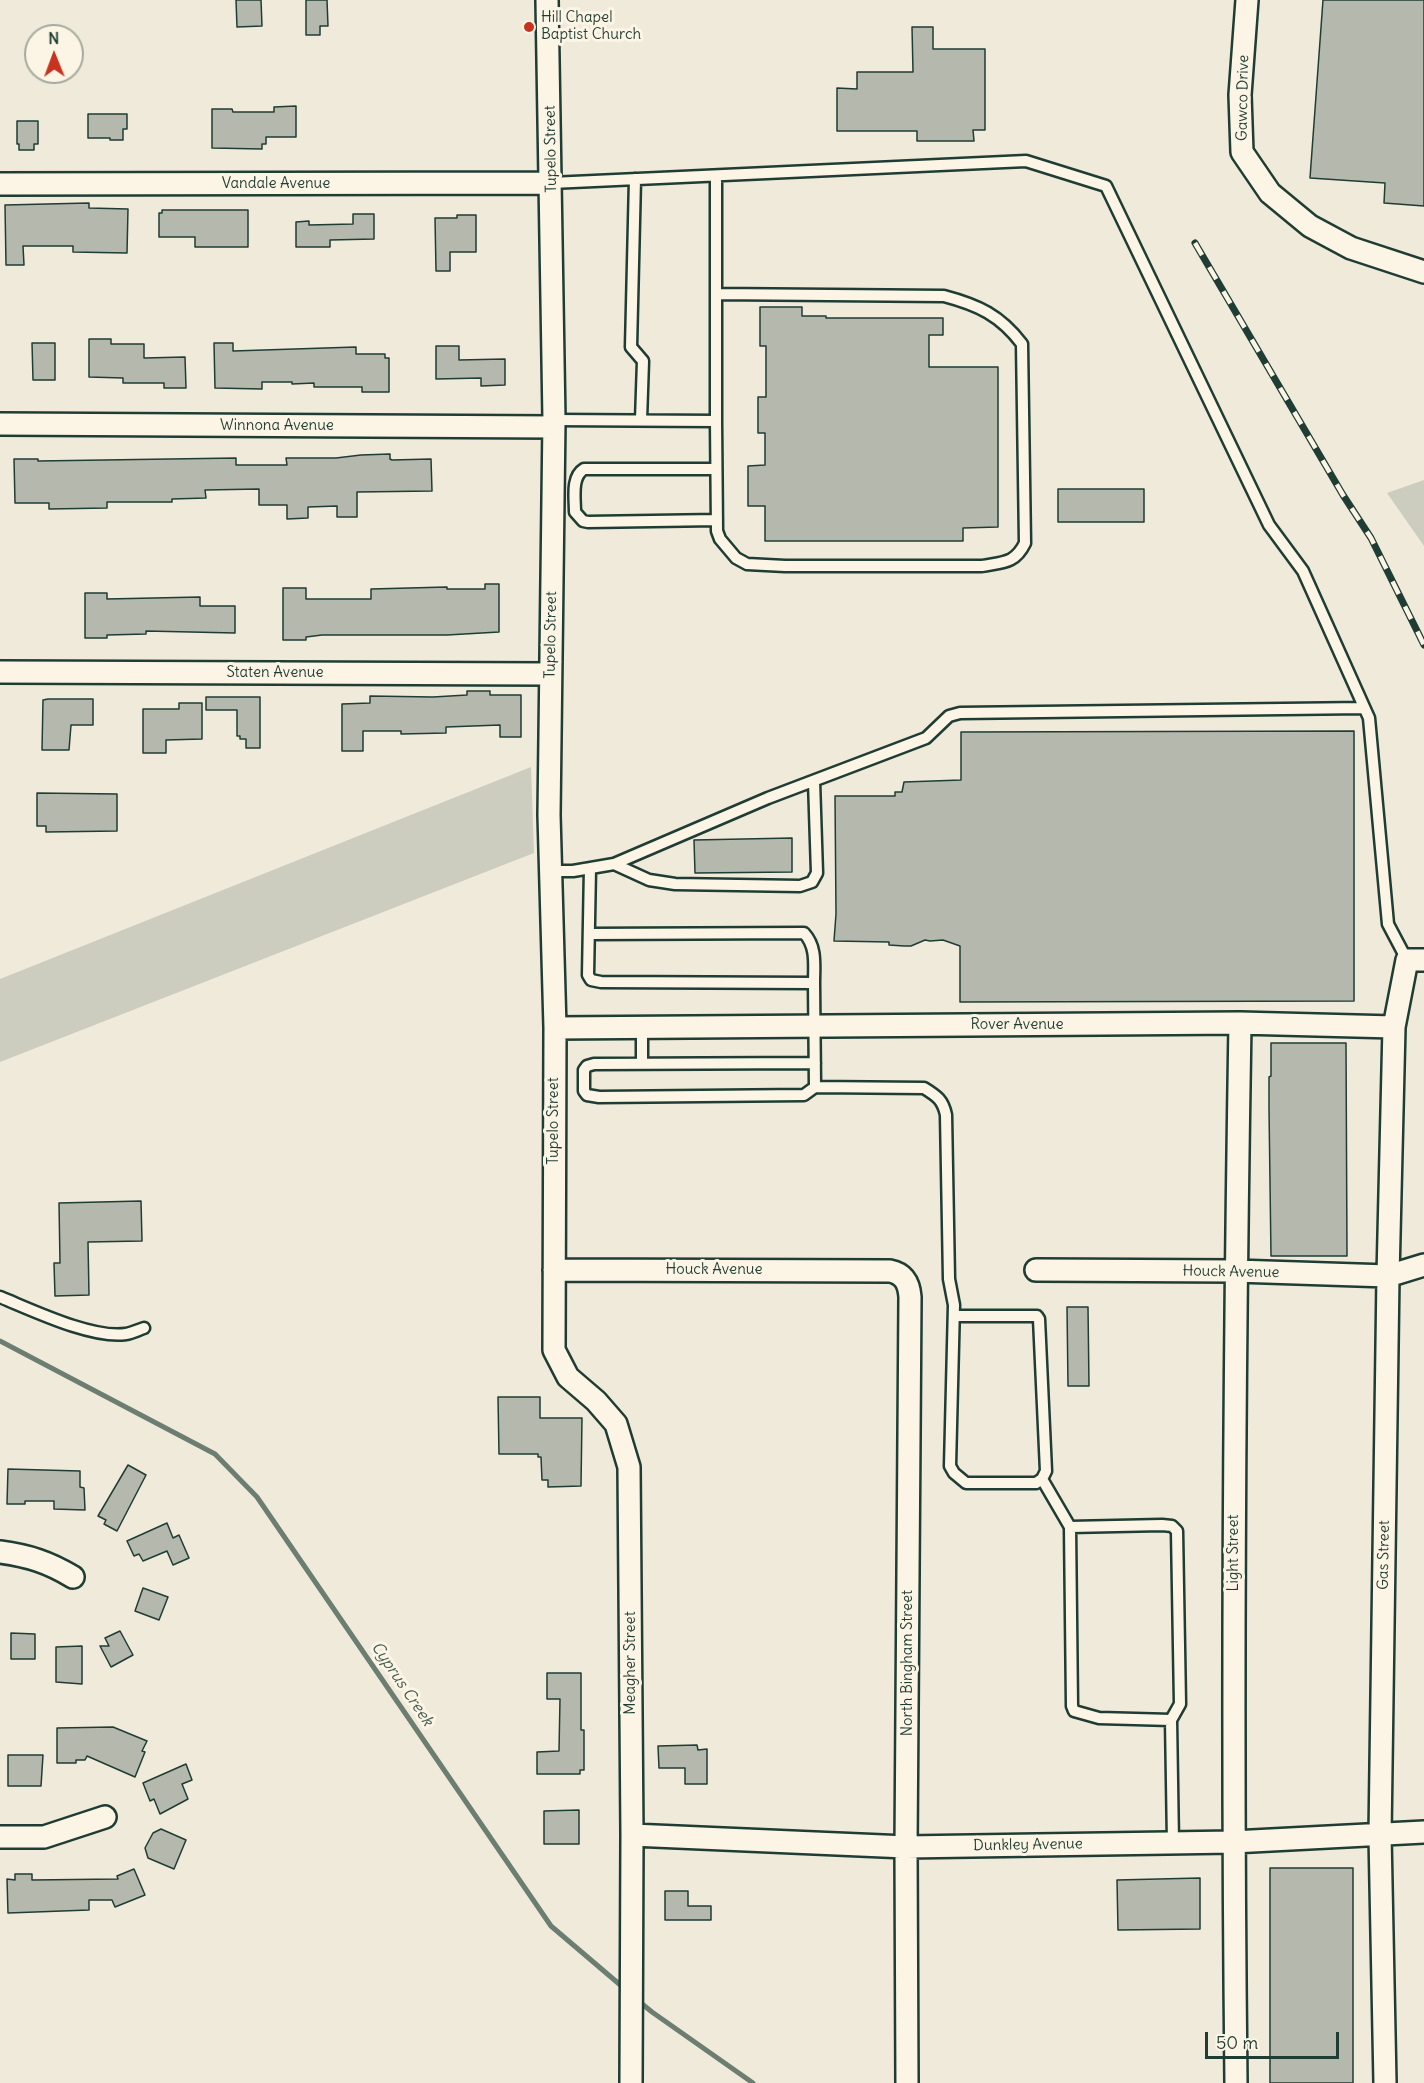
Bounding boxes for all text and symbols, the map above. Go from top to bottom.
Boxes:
place label: Hill Chapel Baptist Church [541,9,641,44]
marker: Hill Chapel Baptist Church [522,20,536,34]
north arrow [24,24,84,84]
text: N [48,28,59,48]
street label: Gawco Drive [1233,55,1253,141]
street label: Tupelo Street [541,105,561,193]
street label: Vandale Avenue [222,175,330,193]
street label: Winnona Avenue [220,417,334,435]
street label: Tupelo Street [541,591,561,679]
street label: Staten Avenue [226,664,324,682]
street label: Rover Avenue [970,1016,1064,1034]
street label: Tupelo Street [545,1077,563,1165]
street label: Houck Avenue [665,1261,763,1279]
street label: Houck Avenue [1182,1262,1280,1282]
street label: Light Street [1225,1514,1243,1592]
street label: Gas Street [1374,1520,1394,1590]
street label: North Bingham Street [899,1590,917,1736]
street label: Meagher Street [622,1611,640,1715]
water label: Cyprus Creek [367,1638,437,1730]
street label: Dunkley Avenue [973,1835,1083,1855]
scale bar [1208,2020,1342,2058]
text: 50 m [1216,2031,1258,2054]

